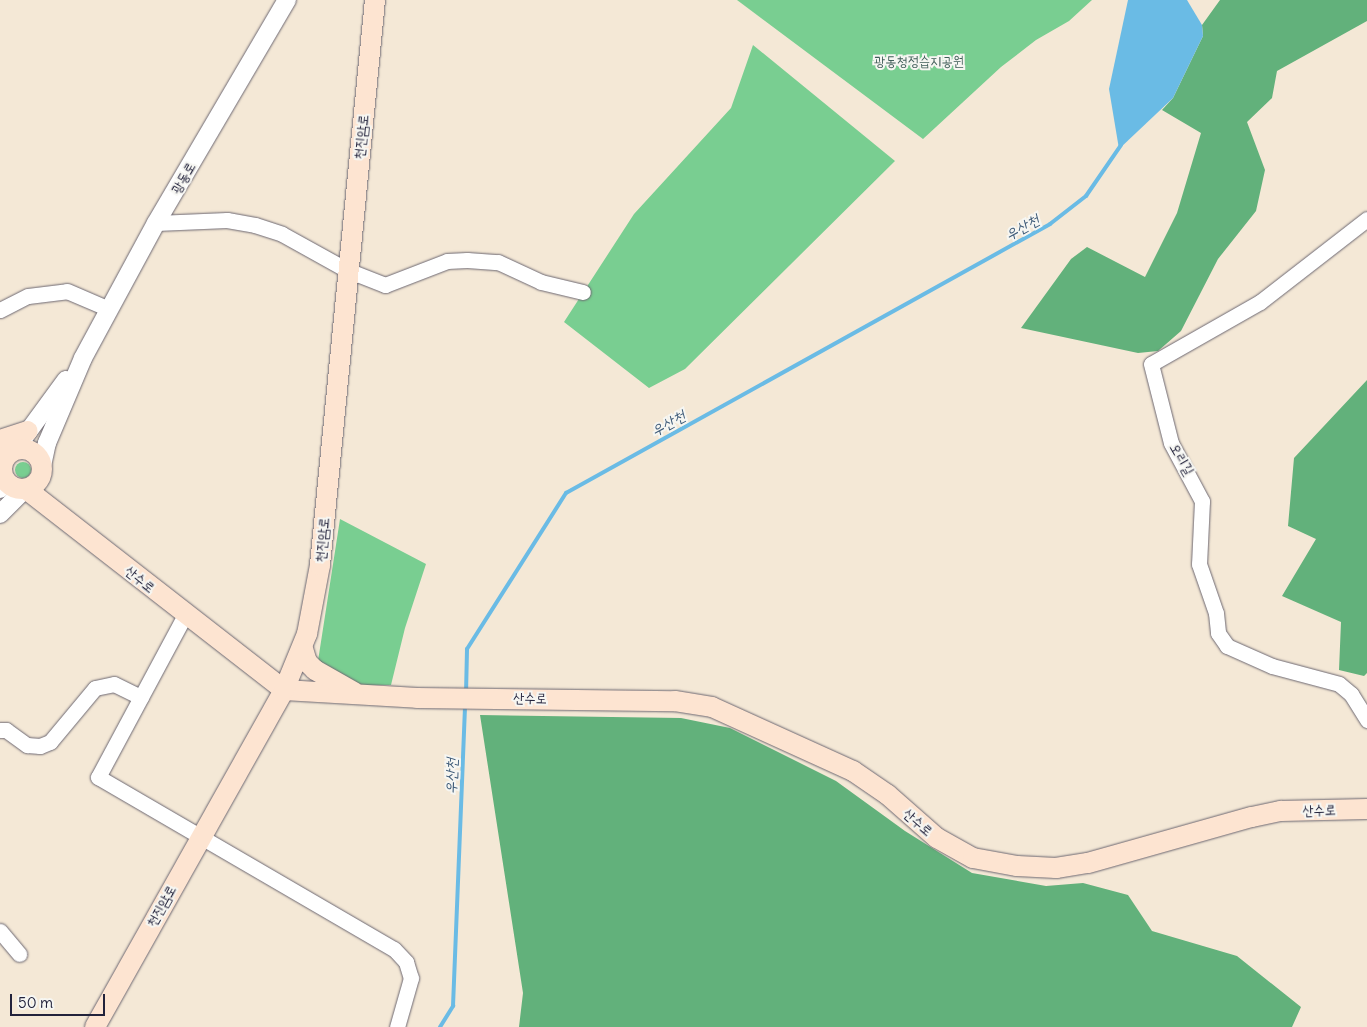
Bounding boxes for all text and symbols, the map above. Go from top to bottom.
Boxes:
park label: 광동청정습지공원 [874,53,964,69]
street label: 천진암로 [350,114,372,160]
street label: 광동로 [167,159,199,197]
water label: 우산천 [1002,210,1042,244]
water label: 우산천 [648,406,688,440]
street label: 오리길 [1166,440,1198,478]
street label: 천진암로 [312,517,332,563]
street label: 산수로 [122,562,158,596]
street label: 산수로 [513,689,547,707]
water label: 우산천 [441,758,461,794]
street label: 산수로 [1302,801,1336,819]
street label: 산수로 [900,805,936,839]
street label: 천진암로 [143,882,179,930]
scale bar [12,984,108,1016]
text: 50 m [18,993,53,1012]

